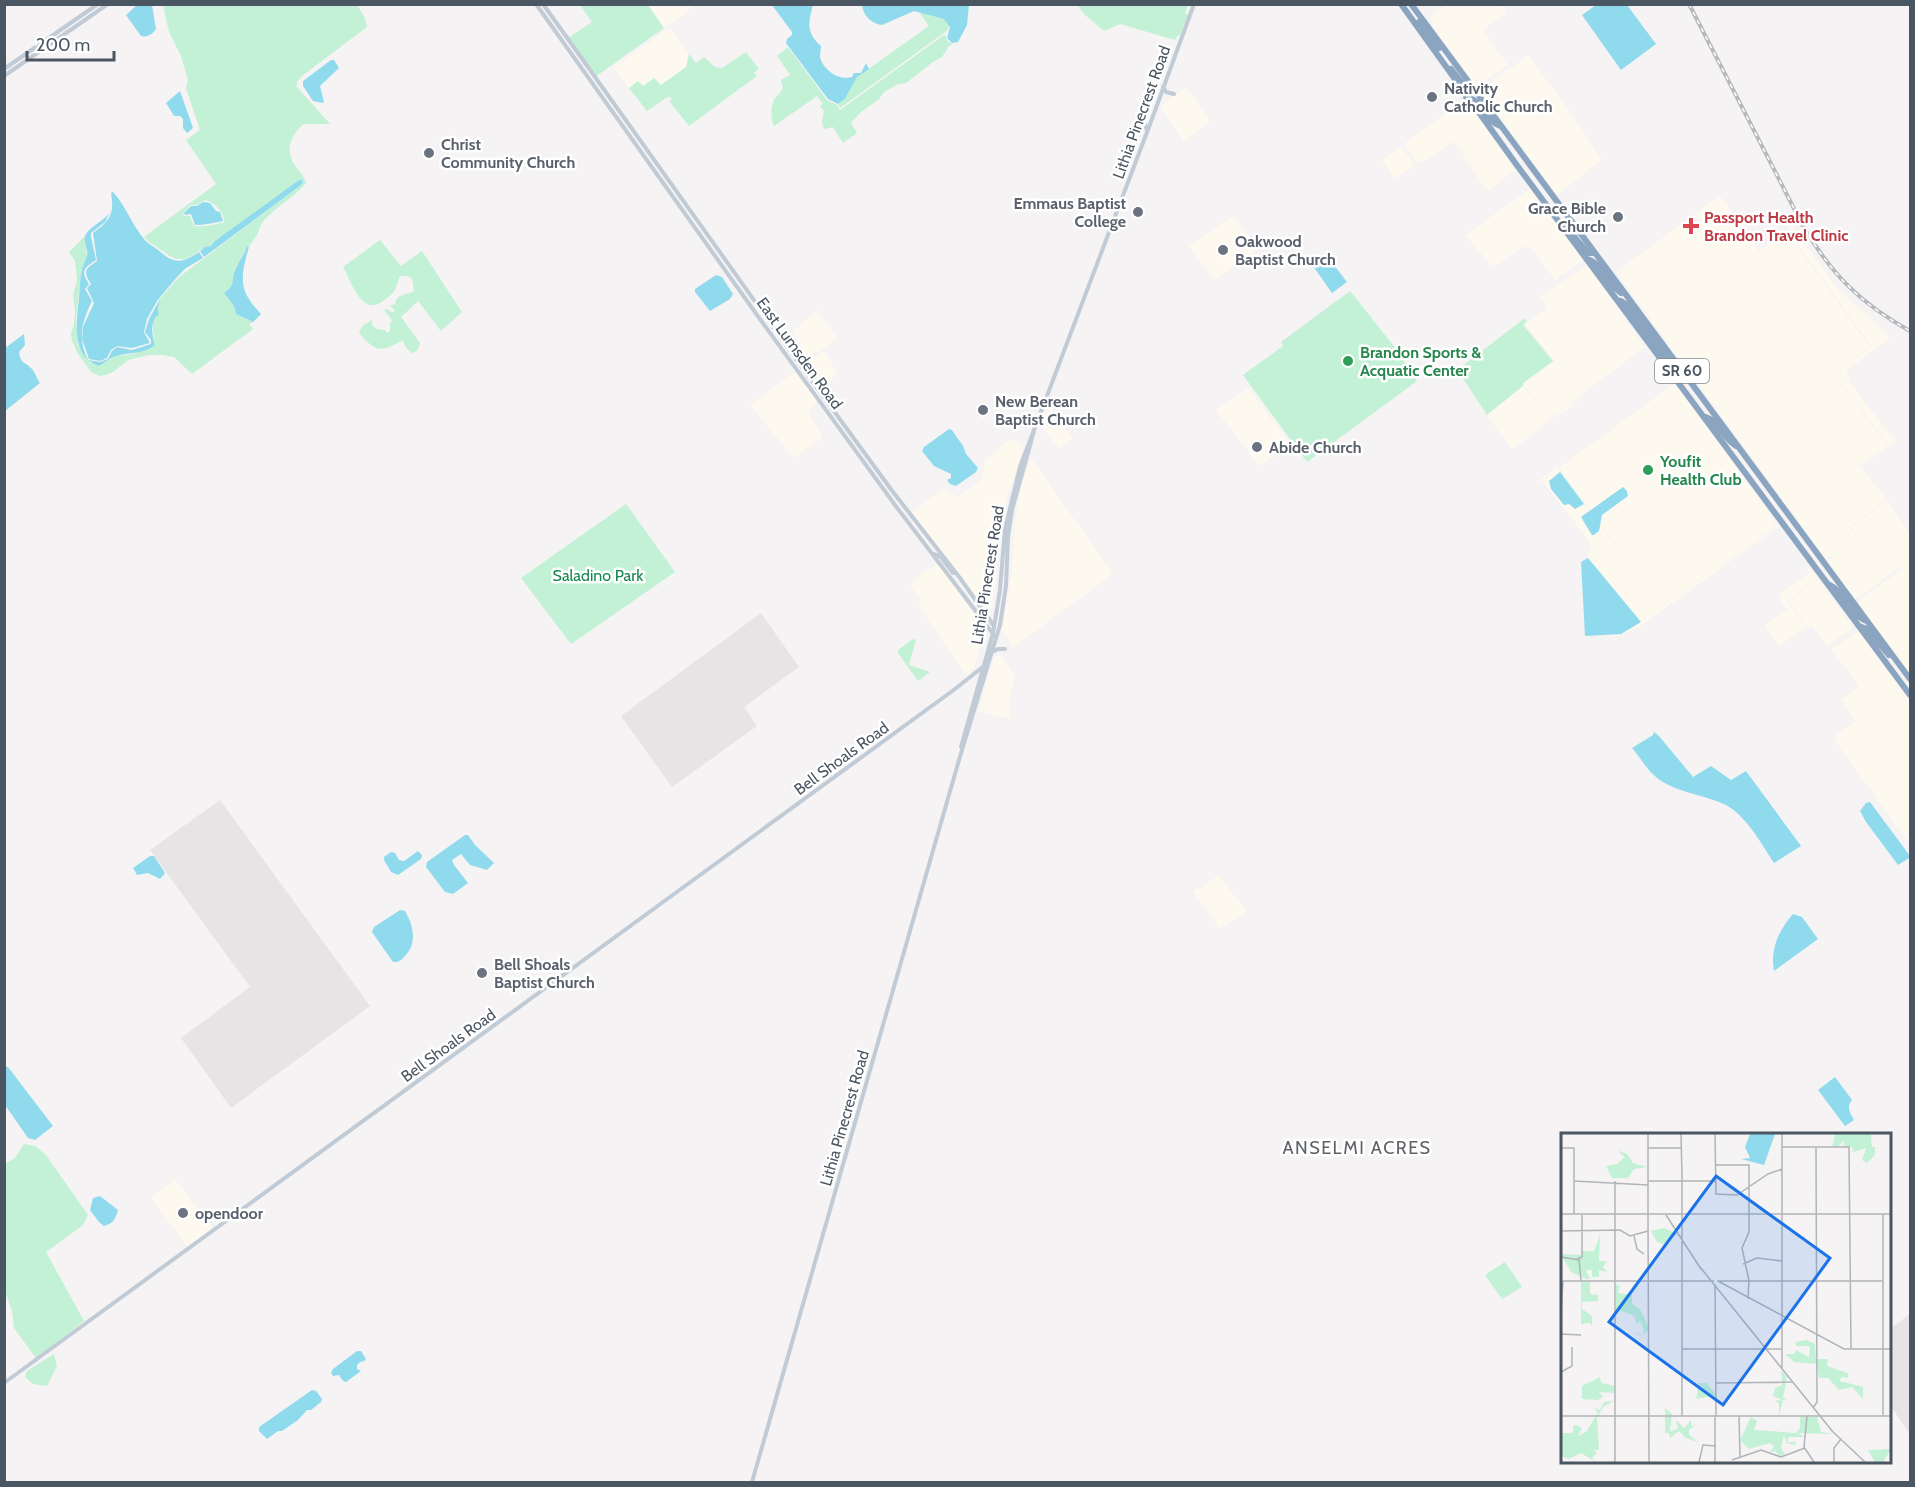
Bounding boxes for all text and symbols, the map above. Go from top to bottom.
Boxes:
scale bar [27,24,114,62]
text: 200 m [36,34,90,56]
street label: Lithia Pinecrest Road [1109,43,1174,181]
place label: Nativity Catholic Church [1444,79,1553,116]
marker: Nativity Catholic Church [1425,90,1439,104]
place label: Christ Community Church [441,135,575,172]
marker: Christ Community Church [422,146,436,160]
place label: Emmaus Baptist College [1013,194,1126,231]
place label: Grace Bible Church [1528,199,1606,236]
marker: Emmaus Baptist College [1131,205,1145,219]
place label: Passport Health Brandon Travel Clinic [1704,208,1849,245]
marker: Grace Bible Church [1611,210,1625,224]
marker: Passport Health Brandon Travel Clinic [1682,217,1700,235]
place label: Oakwood Baptist Church [1235,232,1336,269]
marker: Oakwood Baptist Church [1216,243,1230,257]
street label: East Lumsden Road [753,294,846,413]
place label: Brandon Sports & Acquatic Center [1360,343,1481,380]
marker: Brandon Sports & Acquatic Center [1341,354,1355,368]
road number: SR 60 [1655,359,1709,383]
place label: New Berean Baptist Church [995,392,1096,429]
marker: New Berean Baptist Church [976,403,990,417]
place label: Abide Church [1269,438,1362,457]
marker: Abide Church [1250,440,1264,454]
place label: Youfit Health Club [1659,452,1742,489]
marker: Youfit Health Club [1641,463,1655,477]
street label: Lithia Pinecrest Road [967,504,1008,646]
park label: Saladino Park [553,566,644,585]
street label: Bell Shoals Road [790,718,892,799]
place label: Bell Shoals Baptist Church [494,955,595,992]
marker: Bell Shoals Baptist Church [475,966,489,980]
street label: Bell Shoals Road [397,1005,499,1086]
street label: Lithia Pinecrest Road [816,1048,873,1188]
inset map [1561,1133,1891,1463]
district label: ANSELMI ACRES [1282,1137,1432,1159]
place label: opendoor [195,1204,264,1223]
marker: opendoor [176,1206,190,1220]

